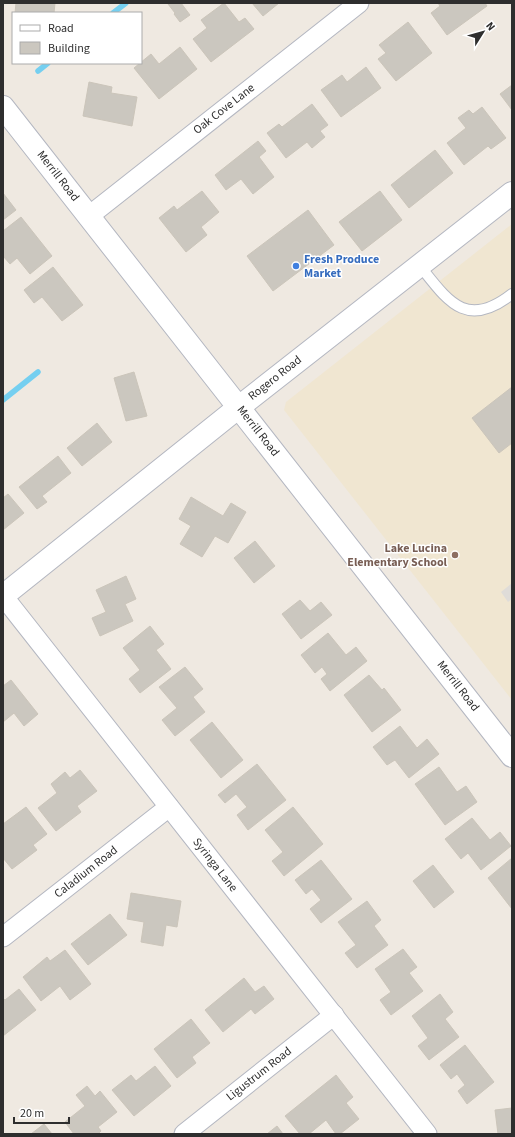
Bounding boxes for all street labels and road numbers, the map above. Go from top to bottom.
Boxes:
street label: Oak Cove Lane [190,80,258,138]
street label: Merrill Road [33,147,83,205]
street label: Rogero Road [245,352,305,404]
street label: Merrill Road [233,402,283,460]
street label: Merrill Road [433,657,483,715]
street label: Syringa Lane [188,834,242,896]
street label: Caladium Road [51,842,121,902]
street label: Ligustrum Road [223,1043,295,1105]

